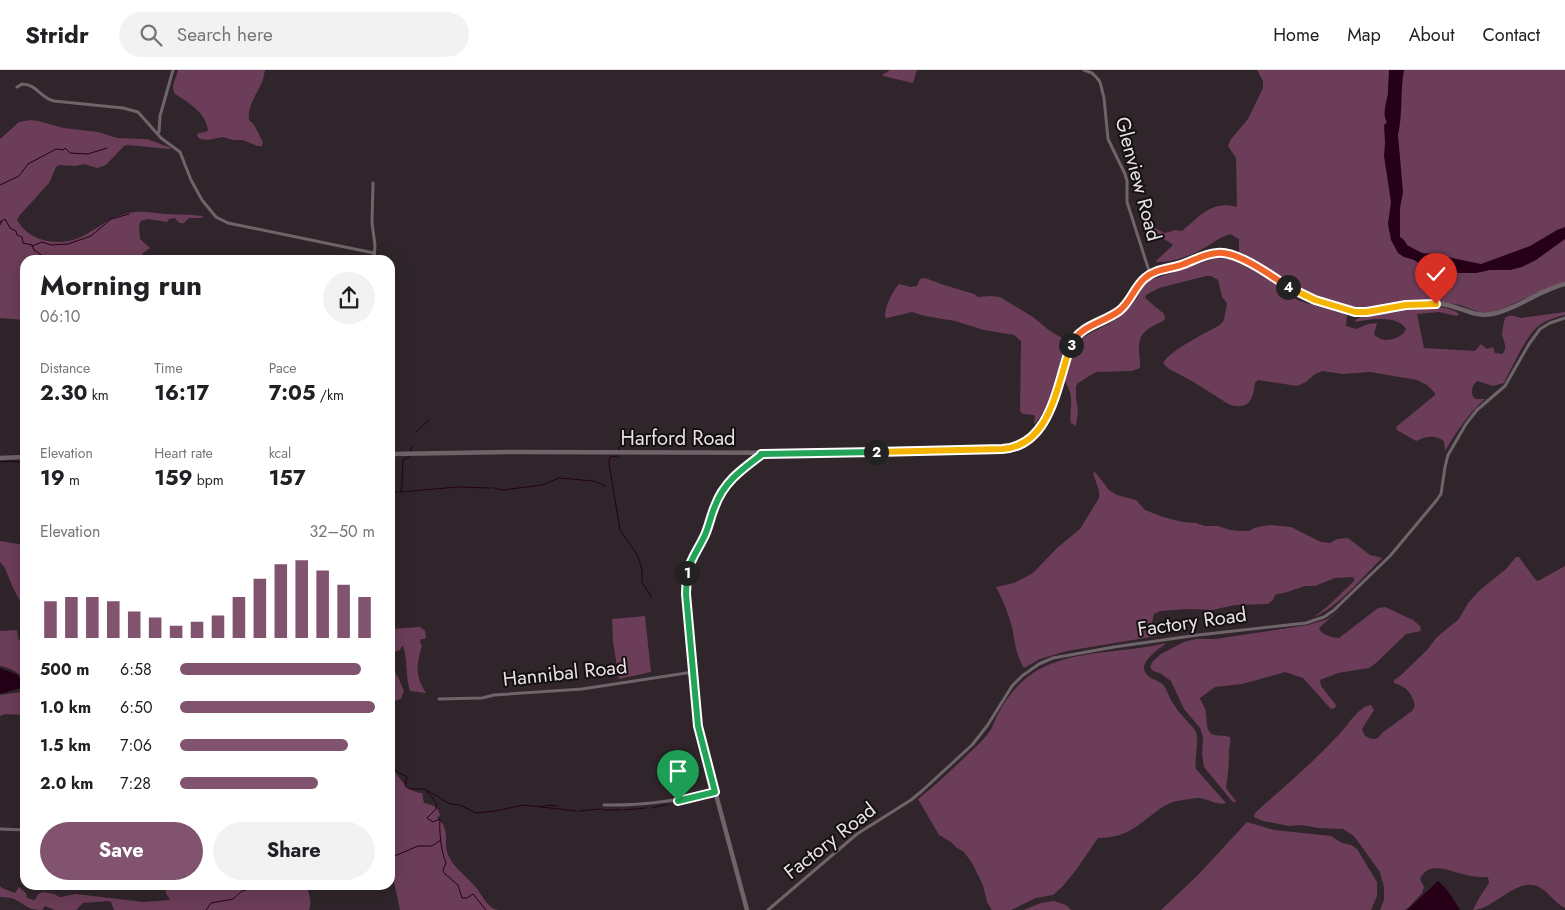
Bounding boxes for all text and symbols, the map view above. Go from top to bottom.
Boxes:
search box [119,12,469,57]
text: Stridr [25,17,89,52]
icon: search [137,21,165,49]
text: Search here [177,21,273,48]
text: Home [1273,22,1319,48]
text: Map [1347,22,1381,48]
text: About [1409,22,1454,48]
text: Contact [1482,22,1540,48]
street label: Glenview Road [1107,114,1169,244]
pin [1415,253,1457,304]
icon: check [1422,260,1450,288]
text: Morning run [40,265,202,306]
button: share [323,272,375,324]
pin: 4 [1276,274,1300,300]
text: 4 [1284,277,1293,297]
text: 06:10 [40,305,80,328]
pin: 3 [1058,332,1084,358]
text: 3 [1067,335,1076,355]
text: Distance [40,358,90,378]
text: Time [154,358,183,378]
text: Pace [269,358,297,378]
text: 2.30 [40,378,87,408]
text: 16:17 [154,378,209,408]
text: 7:05 [269,378,316,408]
text: km [87,385,109,405]
text: /km [316,385,344,405]
street label: Harford Road [621,424,735,453]
pin: 2 [864,440,888,464]
text: 2 [872,442,881,462]
text: Elevation [40,443,93,463]
text: Heart rate [154,443,213,463]
text: kcal [269,443,291,463]
text: 19 [40,463,65,493]
text: 159 [154,463,193,493]
text: 157 [269,463,306,493]
text: m [65,470,80,490]
text: bpm [193,470,224,490]
text: Elevation [40,520,100,543]
text: 32–50 m [309,520,375,543]
pin: 1 [674,560,700,586]
text: 1 [684,563,691,583]
street label: Factory Road [1136,600,1248,644]
street label: Hannibal Road [501,652,629,694]
text: 500 m [40,658,89,681]
text: 6:58 [120,658,152,681]
text: 1.0 km [40,696,91,719]
text: 6:50 [120,696,153,719]
text: 1.5 km [40,734,91,757]
text: 7:06 [120,734,152,757]
pin [657,750,699,801]
icon: arrive [664,757,692,785]
text: 2.0 km [40,772,93,795]
text: 7:28 [120,772,151,795]
street label: Factory Road [778,796,882,886]
button: Save [40,822,203,880]
button: Share [213,822,375,880]

